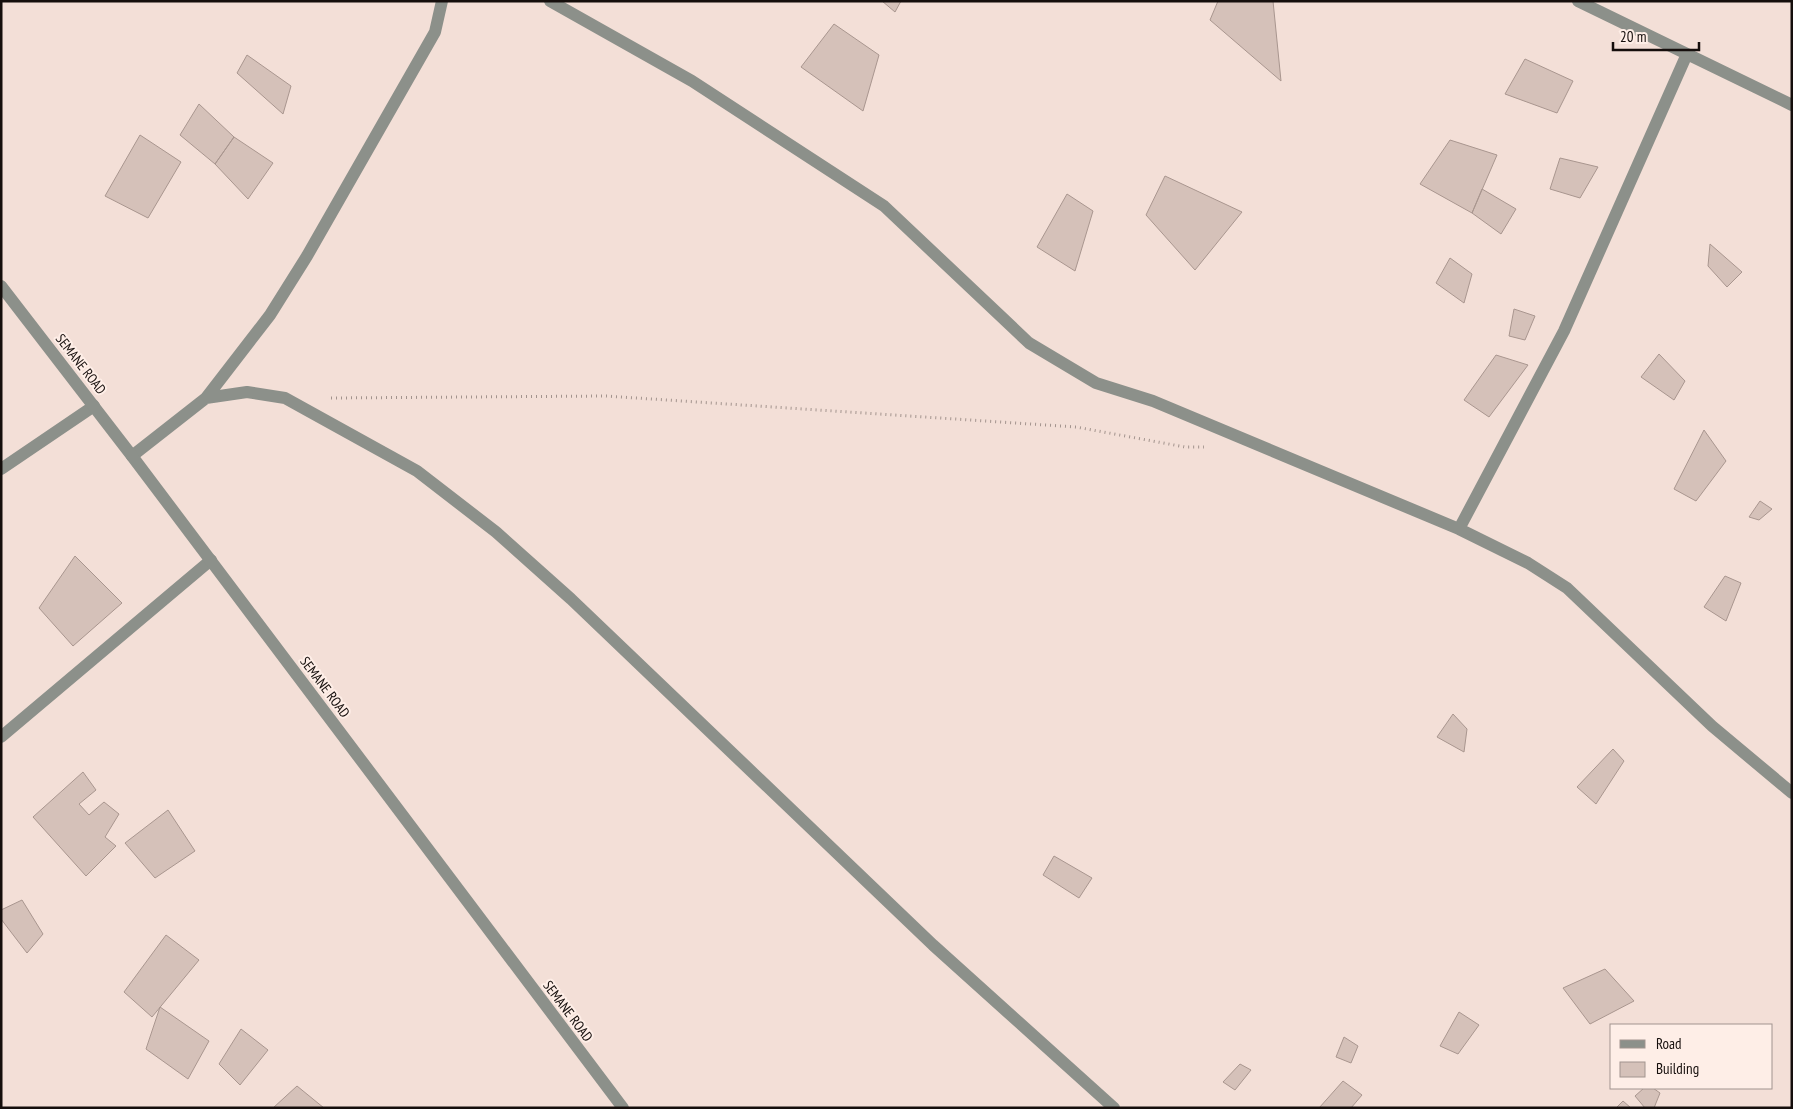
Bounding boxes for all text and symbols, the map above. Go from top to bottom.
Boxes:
scale bar [1613,20,1699,52]
text: 20 m [1620,27,1646,46]
street label: SEMANE ROAD [52,330,110,398]
street label: SEMANE ROAD [296,653,354,721]
street label: SEMANE ROAD [539,977,597,1045]
legend [1610,1024,1773,1089]
text: Road [1656,1034,1682,1053]
text: Building [1656,1059,1699,1078]

